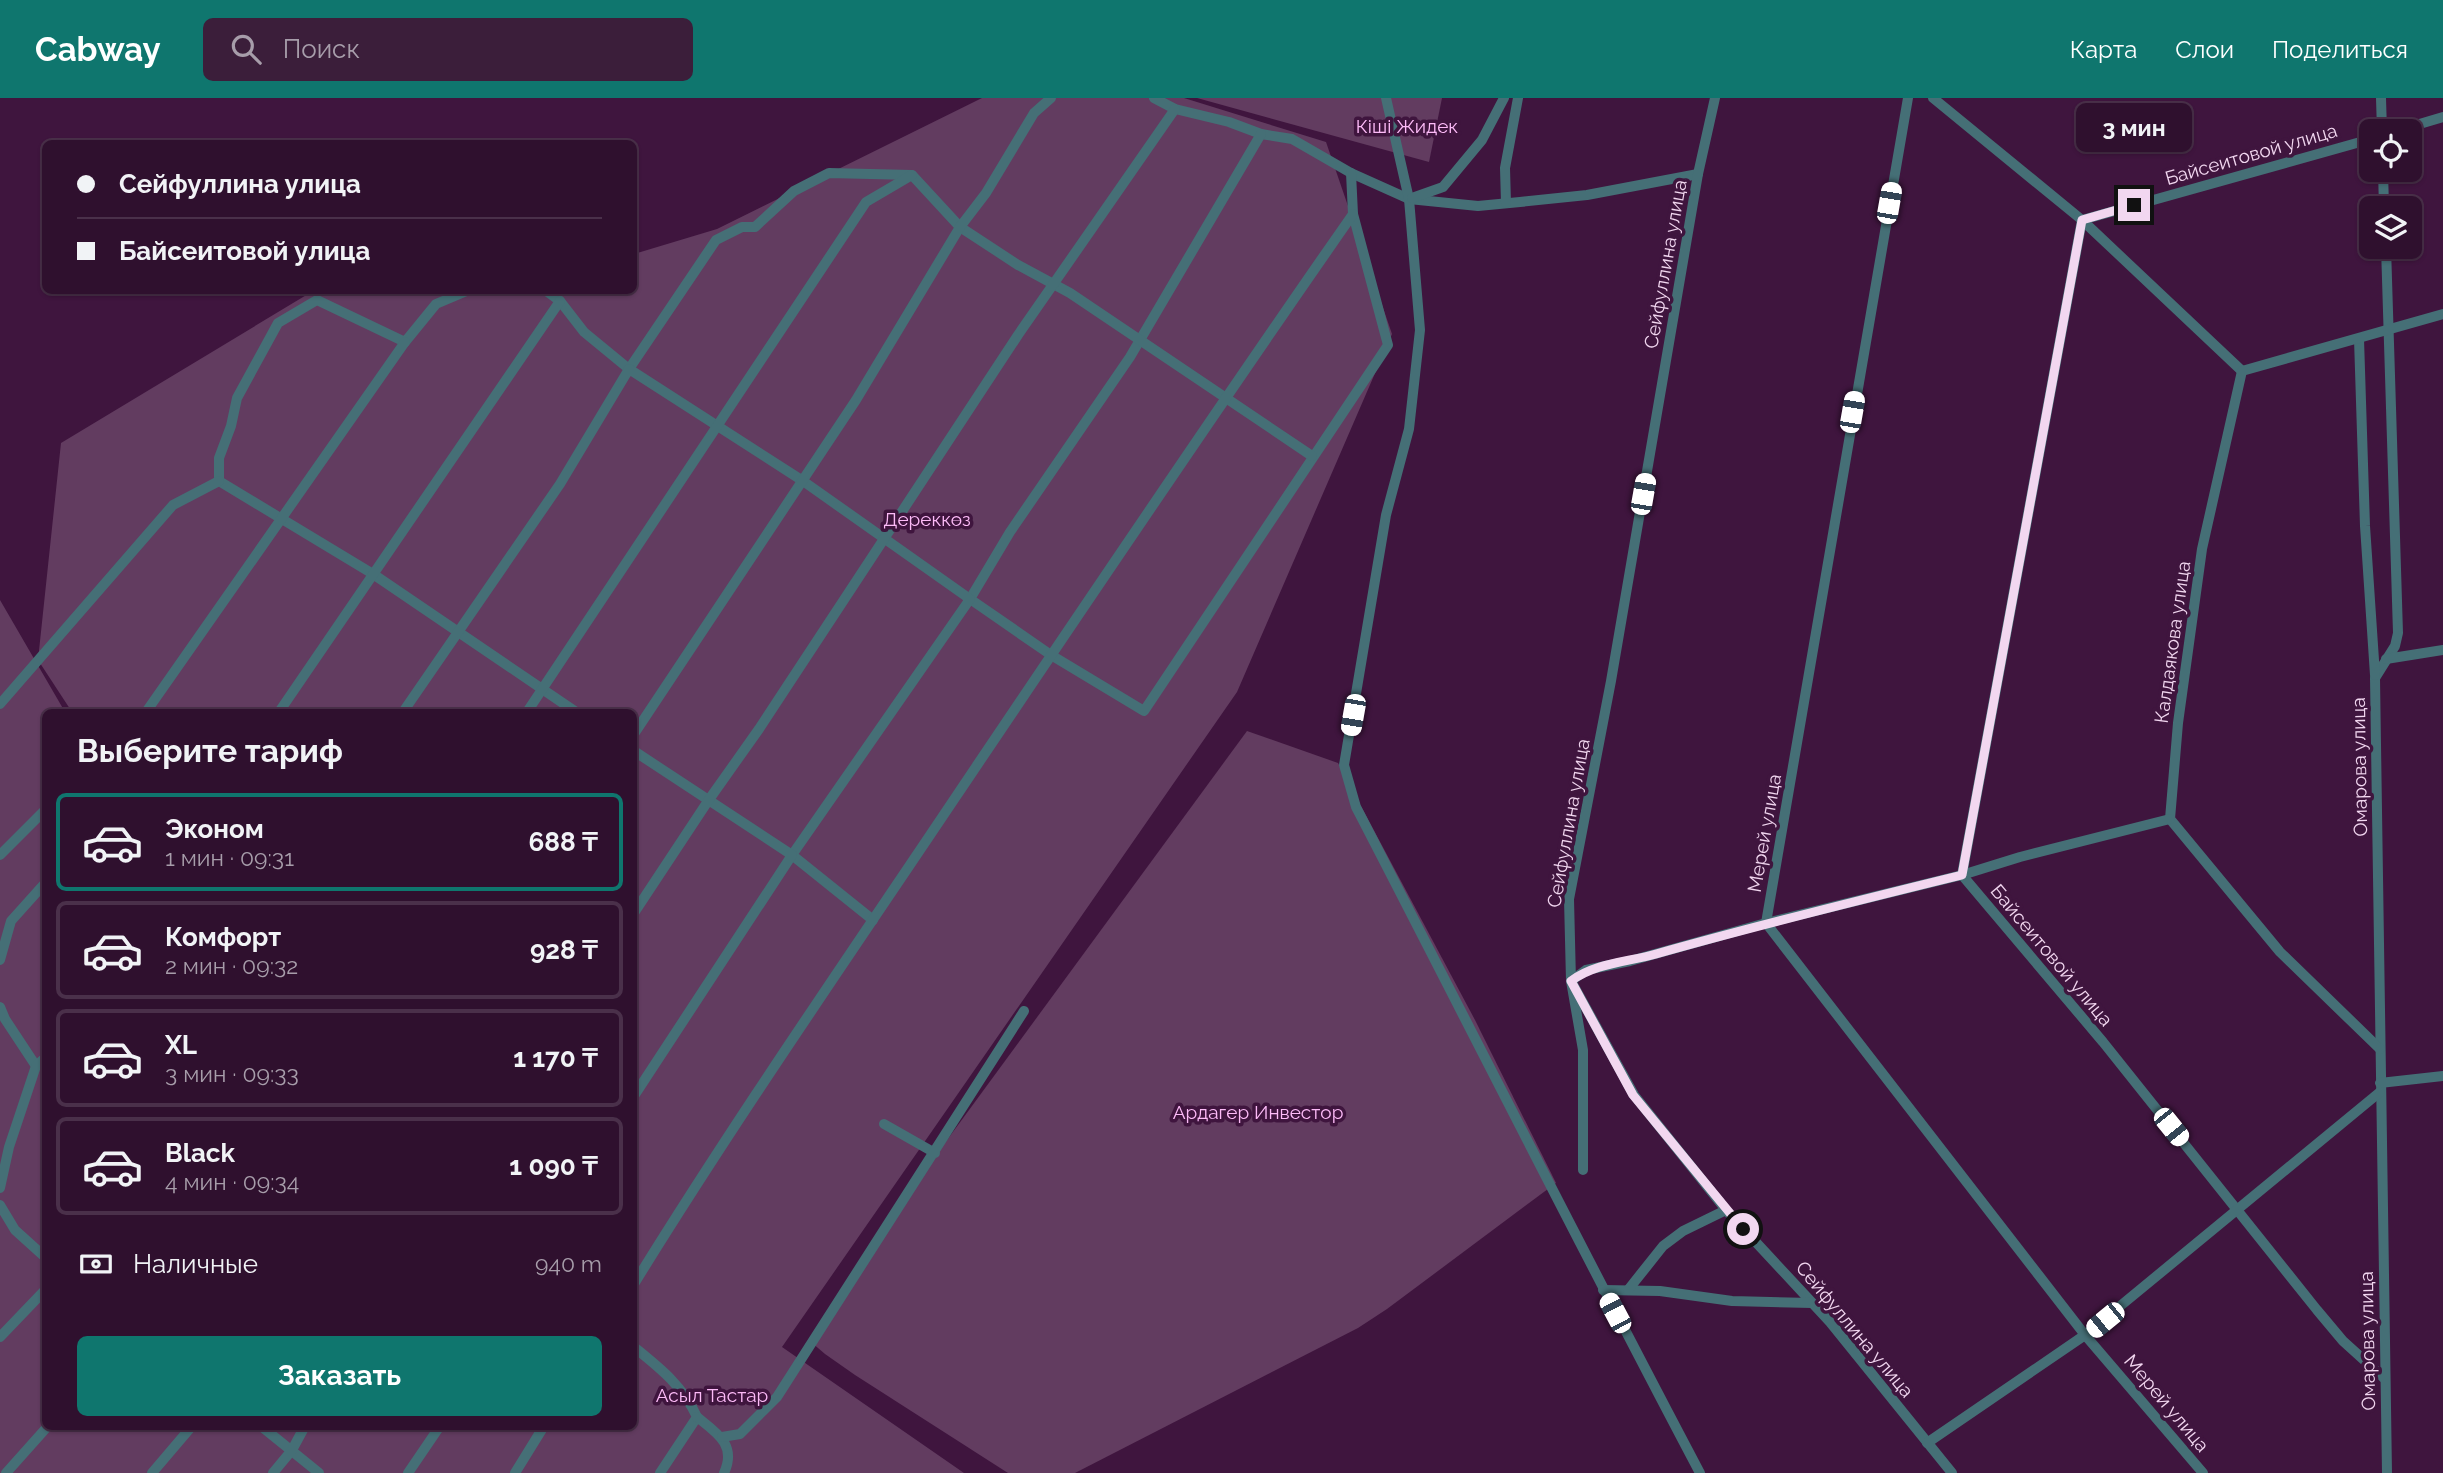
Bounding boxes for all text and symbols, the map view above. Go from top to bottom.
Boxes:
search box [203,18,693,81]
text: Cabway [35,30,161,69]
icon: search [227,30,265,68]
text: Поиск [283,34,360,64]
text: Карта [2070,35,2137,64]
text: Слои [2175,35,2234,64]
text: Поделиться [2272,35,2408,64]
callout: 3 мин [2076,104,2192,153]
text: 3 мин [2102,114,2166,141]
park label: Кіші Жидек [1356,115,1458,137]
street label: Байсеитовой улица [2162,119,2340,189]
map controls [2359,119,2422,259]
button: locate [2359,119,2422,182]
text: Сейфуллина улица [119,169,361,199]
street label: Сейфуллина улица [1639,178,1691,350]
car [1876,180,1903,226]
route end [2118,189,2150,221]
button: layers [2359,196,2422,259]
text: Байсеитовой улица [119,236,370,266]
car [1839,389,1866,435]
car [1630,471,1657,517]
park label: Дереккөз [883,508,971,530]
street label: Калдаякова улица [2150,559,2194,725]
car [1340,692,1367,738]
street label: Омарова улица [2347,697,2371,837]
text: Выберите тариф [77,732,343,769]
street label: Сейфуллина улица [1542,737,1594,909]
street label: Мерей улица [1743,772,1785,894]
icon: car [81,811,144,874]
text: Эконом [165,814,264,844]
text: 688 ₸ [528,827,598,857]
text: 1 мин · 09:31 [165,844,294,871]
street label: Байсеитовой улица [1986,880,2118,1030]
icon: car [81,919,144,982]
text: Комфорт [165,922,281,952]
text: 928 ₸ [530,935,598,965]
text: 2 мин · 09:32 [165,952,298,979]
icon: car [81,1027,144,1090]
text: XL [165,1030,197,1060]
text: 1 170 ₸ [513,1043,598,1073]
text: 3 мин · 09:33 [165,1060,299,1087]
park label: Ардагер Инвестор [1173,1101,1343,1123]
car [2150,1104,2193,1150]
icon: car [81,1135,144,1198]
text: Black [165,1138,235,1168]
text: 1 090 ₸ [509,1151,598,1181]
text: 4 мин · 09:34 [165,1168,299,1195]
route start [1727,1213,1759,1245]
icon: cash [77,1245,115,1283]
text: Наличные [133,1249,258,1279]
text: 940 m [535,1250,602,1277]
street label: Сейфуллина улица [1792,1256,1918,1402]
street label: Омарова улица [2355,1271,2379,1411]
car [1596,1290,1635,1336]
car [2083,1299,2128,1341]
button: Заказать [77,1336,602,1416]
street label: Мерей улица [2120,1350,2214,1456]
park label: Асыл Тастар [656,1384,768,1406]

